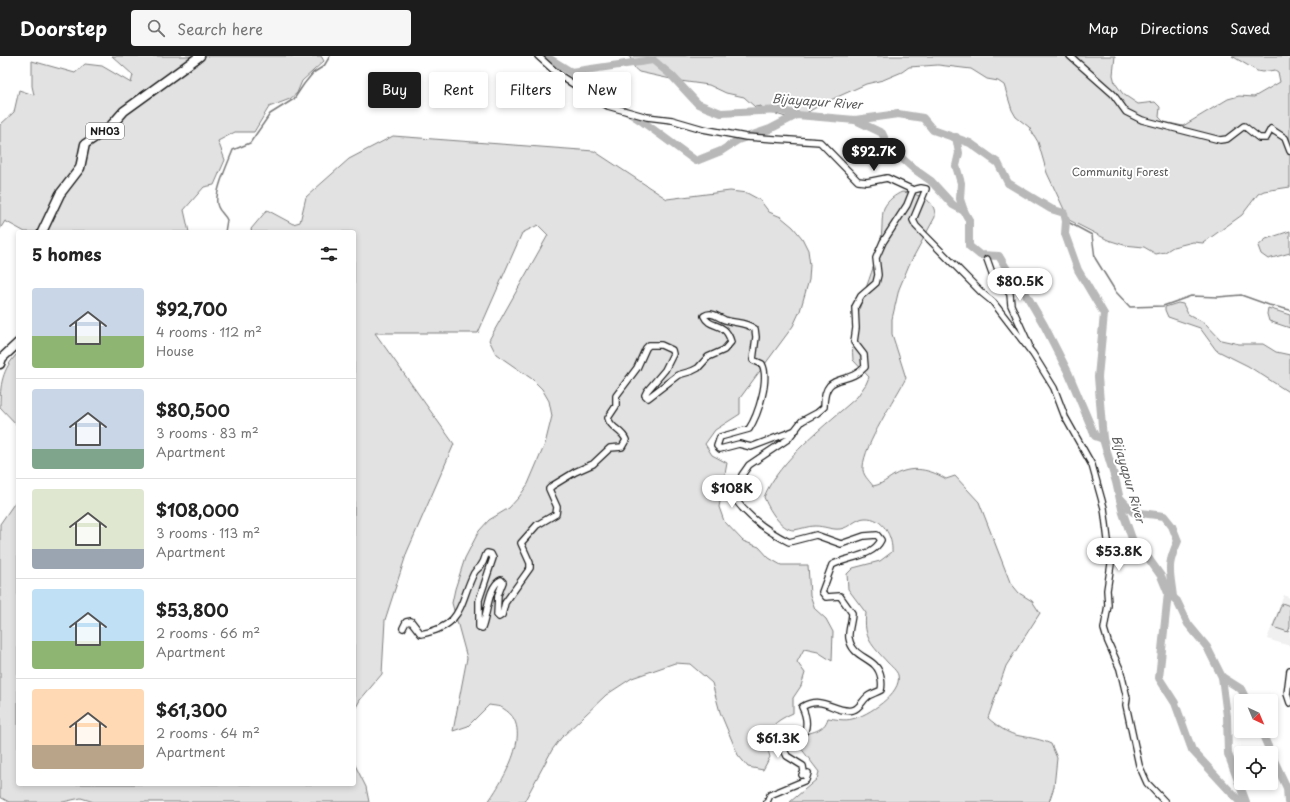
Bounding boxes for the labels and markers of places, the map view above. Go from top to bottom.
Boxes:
pin: $92.7K [841,138,907,172]
pin: $80.5K [987,268,1053,302]
pin: $108K [704,475,760,509]
pin: $53.8K [1086,538,1152,572]
pin: $61.3K [745,725,811,759]

